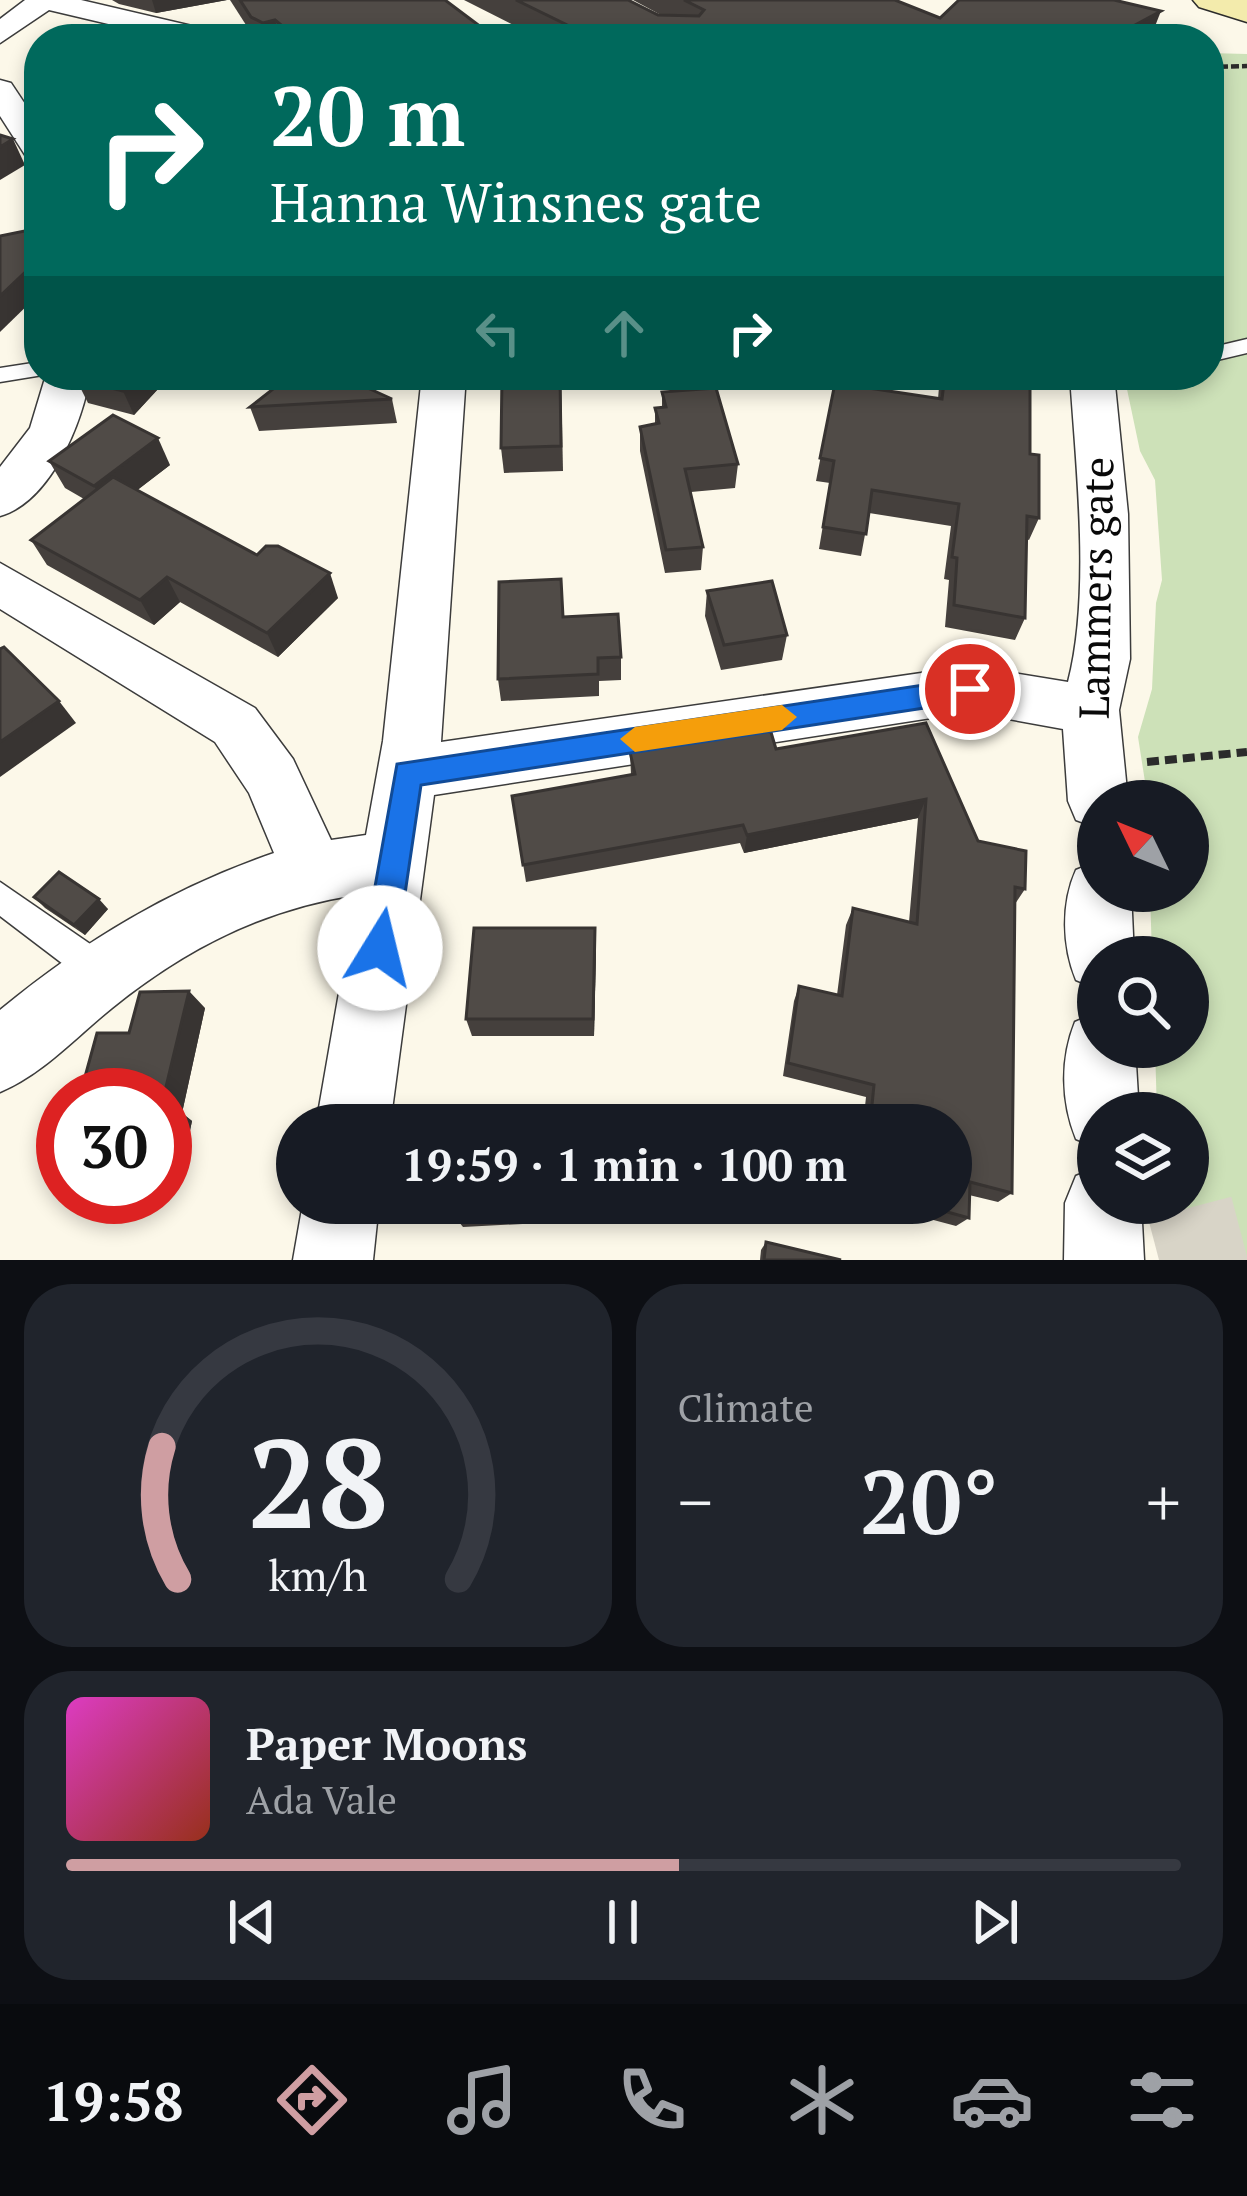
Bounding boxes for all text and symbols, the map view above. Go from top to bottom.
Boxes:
text: 20 m [270,59,465,170]
icon: right [72,72,228,228]
text: Hanna Winsnes gate [270,166,762,237]
icon: left [465,300,531,366]
icon: ahead [591,300,657,366]
icon: right [717,300,783,366]
street label: Lammers gate [1065,456,1125,720]
pin [919,638,1021,740]
icon: arrive [937,656,1003,722]
north arrow [1077,780,1209,912]
map controls [1077,780,1209,1224]
position arrow [317,885,443,1011]
button: search [1077,936,1209,1068]
speed limit sign: 30 [36,1068,192,1224]
button: layers [1077,1092,1209,1224]
text: 19:59 · 1 min · 100 m [401,1134,847,1194]
text: Climate [678,1381,814,1433]
text: 28 [247,1398,388,1564]
text: 20° [860,1440,999,1560]
text: − [678,1457,713,1545]
text: + [1146,1457,1181,1545]
text: km/h [268,1545,367,1602]
text: Paper Moons [246,1713,527,1773]
text: Ada Vale [246,1773,397,1825]
icon: previous [219,1889,285,1955]
icon: pause [590,1889,656,1955]
icon: next [962,1889,1028,1955]
icon: directions [270,2058,354,2142]
icon: music [440,2058,524,2142]
icon: phone [610,2058,694,2142]
icon: climate [780,2058,864,2142]
icon: car [950,2058,1034,2142]
icon: filters [1120,2058,1204,2142]
text: 19:58 [43,2065,184,2136]

